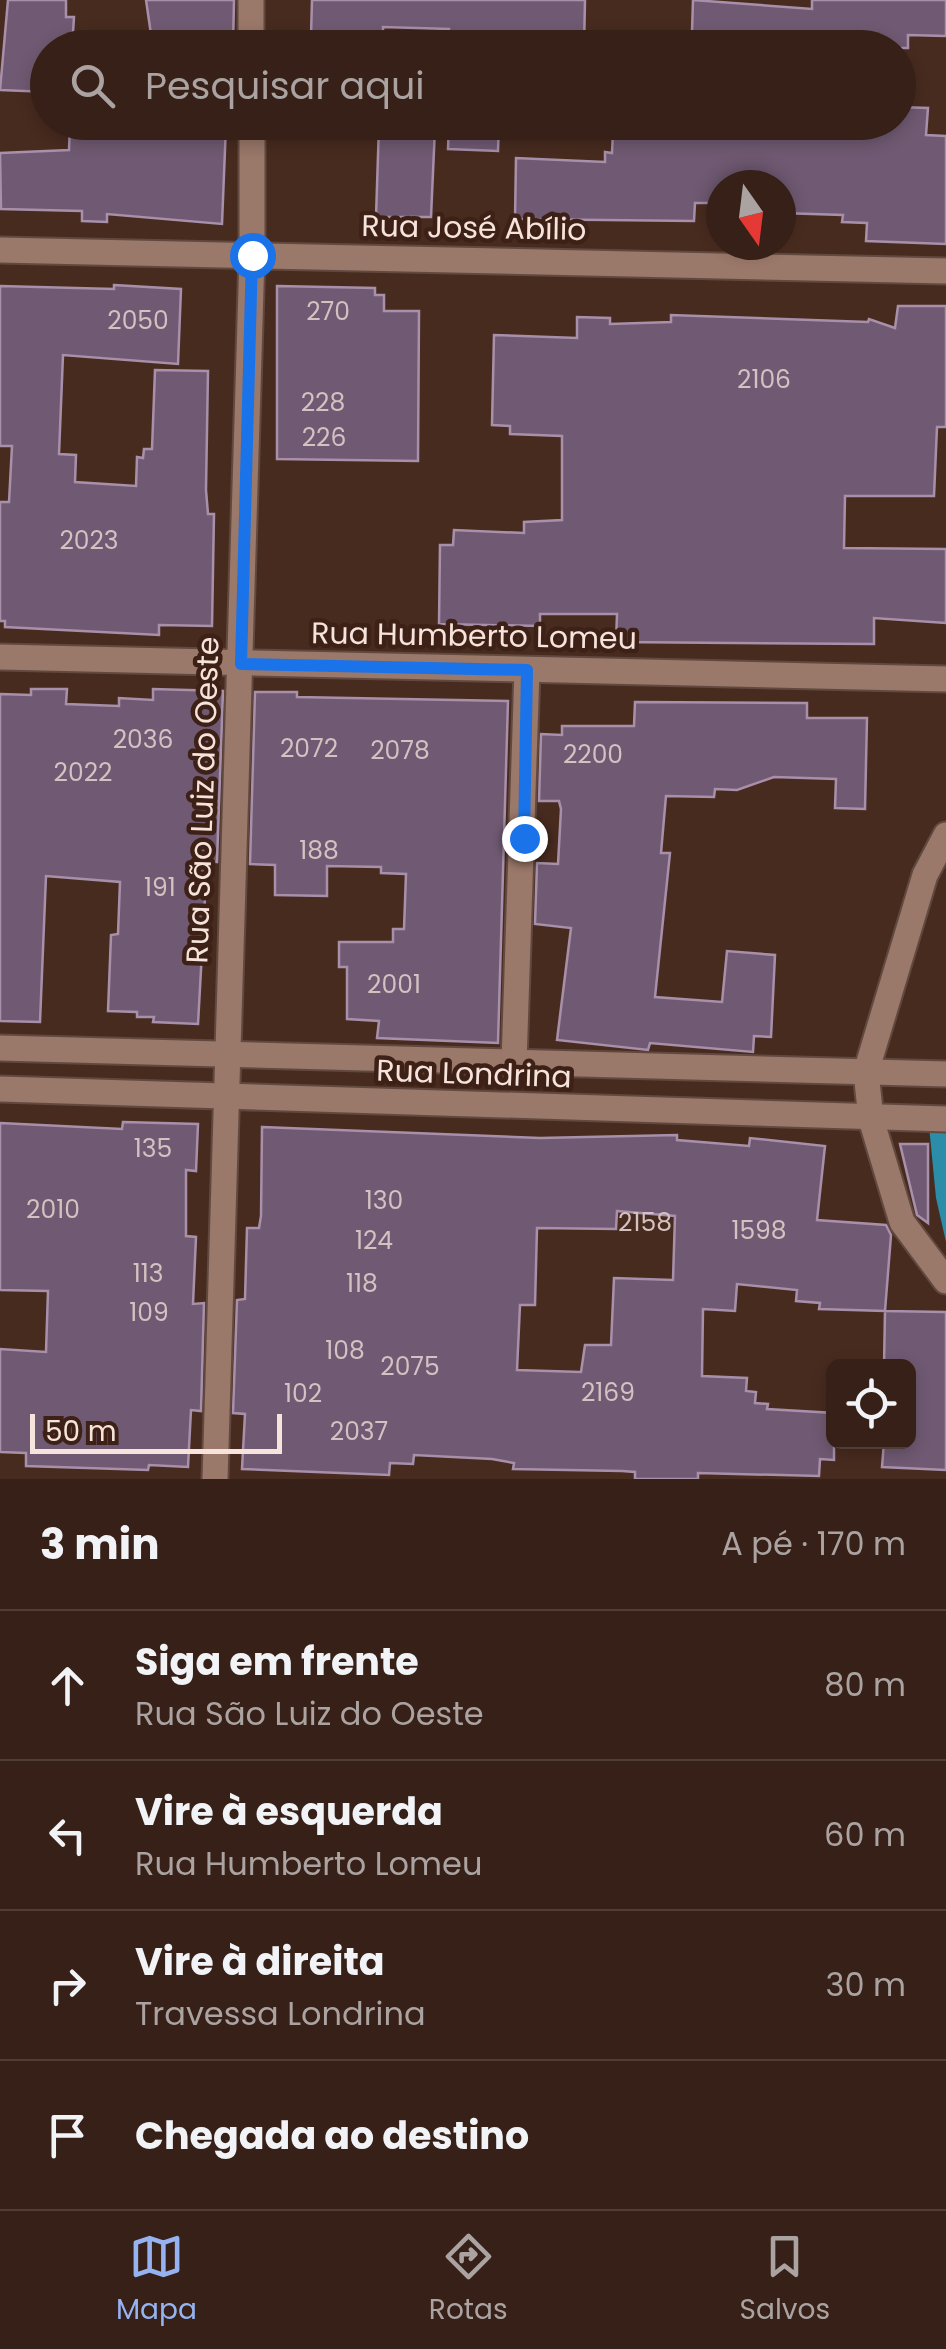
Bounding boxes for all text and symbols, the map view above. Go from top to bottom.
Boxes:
search box [30,30,916,140]
icon: search [65,58,120,113]
text: Pesquisar aqui [145,59,425,112]
north arrow [706,170,796,260]
street label: Rua José Abílio [361,204,587,251]
route start [230,233,276,279]
house number: 270 [306,294,350,329]
house number: 2050 [107,303,169,338]
house number: 2106 [737,362,791,397]
house number: 228 [301,385,345,420]
house number: 226 [302,420,346,455]
house number: 2023 [59,523,119,558]
street label: Rua Humberto Lomeu [311,611,637,660]
street label: Rua São Luiz do Oeste [175,636,230,964]
house number: 2036 [113,722,173,757]
house number: 2072 [280,731,338,766]
house number: 2078 [370,733,430,768]
house number: 2200 [563,737,623,772]
house number: 2022 [54,755,112,790]
route end [502,816,548,862]
house number: 188 [299,833,339,868]
house number: 191 [144,870,176,905]
house number: 2001 [367,967,421,1002]
street label: Rua Londrina [376,1049,572,1098]
house number: 135 [134,1131,172,1166]
house number: 130 [365,1183,403,1218]
house number: 2010 [26,1192,80,1227]
house number: 2158 [618,1205,672,1240]
house number: 1598 [731,1213,787,1248]
house number: 124 [355,1223,393,1258]
house number: 113 [133,1256,163,1291]
house number: 118 [346,1266,378,1301]
house number: 109 [129,1295,169,1330]
house number: 108 [325,1333,365,1368]
house number: 2075 [380,1349,440,1384]
map controls [826,1359,916,1449]
button: locate [826,1359,916,1449]
house number: 2169 [581,1375,635,1410]
house number: 102 [284,1376,322,1411]
scale bar [30,1409,282,1454]
text: 50 m [45,1412,116,1451]
house number: 2037 [330,1414,388,1449]
text: 3 min [40,1515,160,1574]
text: A pé · 170 m [721,1521,906,1566]
text: Siga em frente [135,1635,419,1688]
icon: ahead [40,1658,95,1713]
text: 80 m [824,1662,906,1707]
text: Rua São Luiz do Oeste [135,1691,484,1736]
text: Vire à esquerda [135,1785,443,1838]
icon: left [40,1808,95,1863]
text: 60 m [824,1812,906,1857]
text: Rua Humberto Lomeu [135,1841,482,1886]
text: Vire à direita [135,1935,385,1988]
icon: right [40,1958,95,2013]
text: 30 m [826,1962,906,2007]
text: Travessa Londrina [135,1991,426,2036]
icon: arrive [40,2108,95,2163]
text: Chegada ao destino [135,2109,529,2162]
tab: Mapa [116,2229,197,2331]
tab: Rotas [429,2229,508,2331]
tab: Salvos [740,2229,830,2331]

